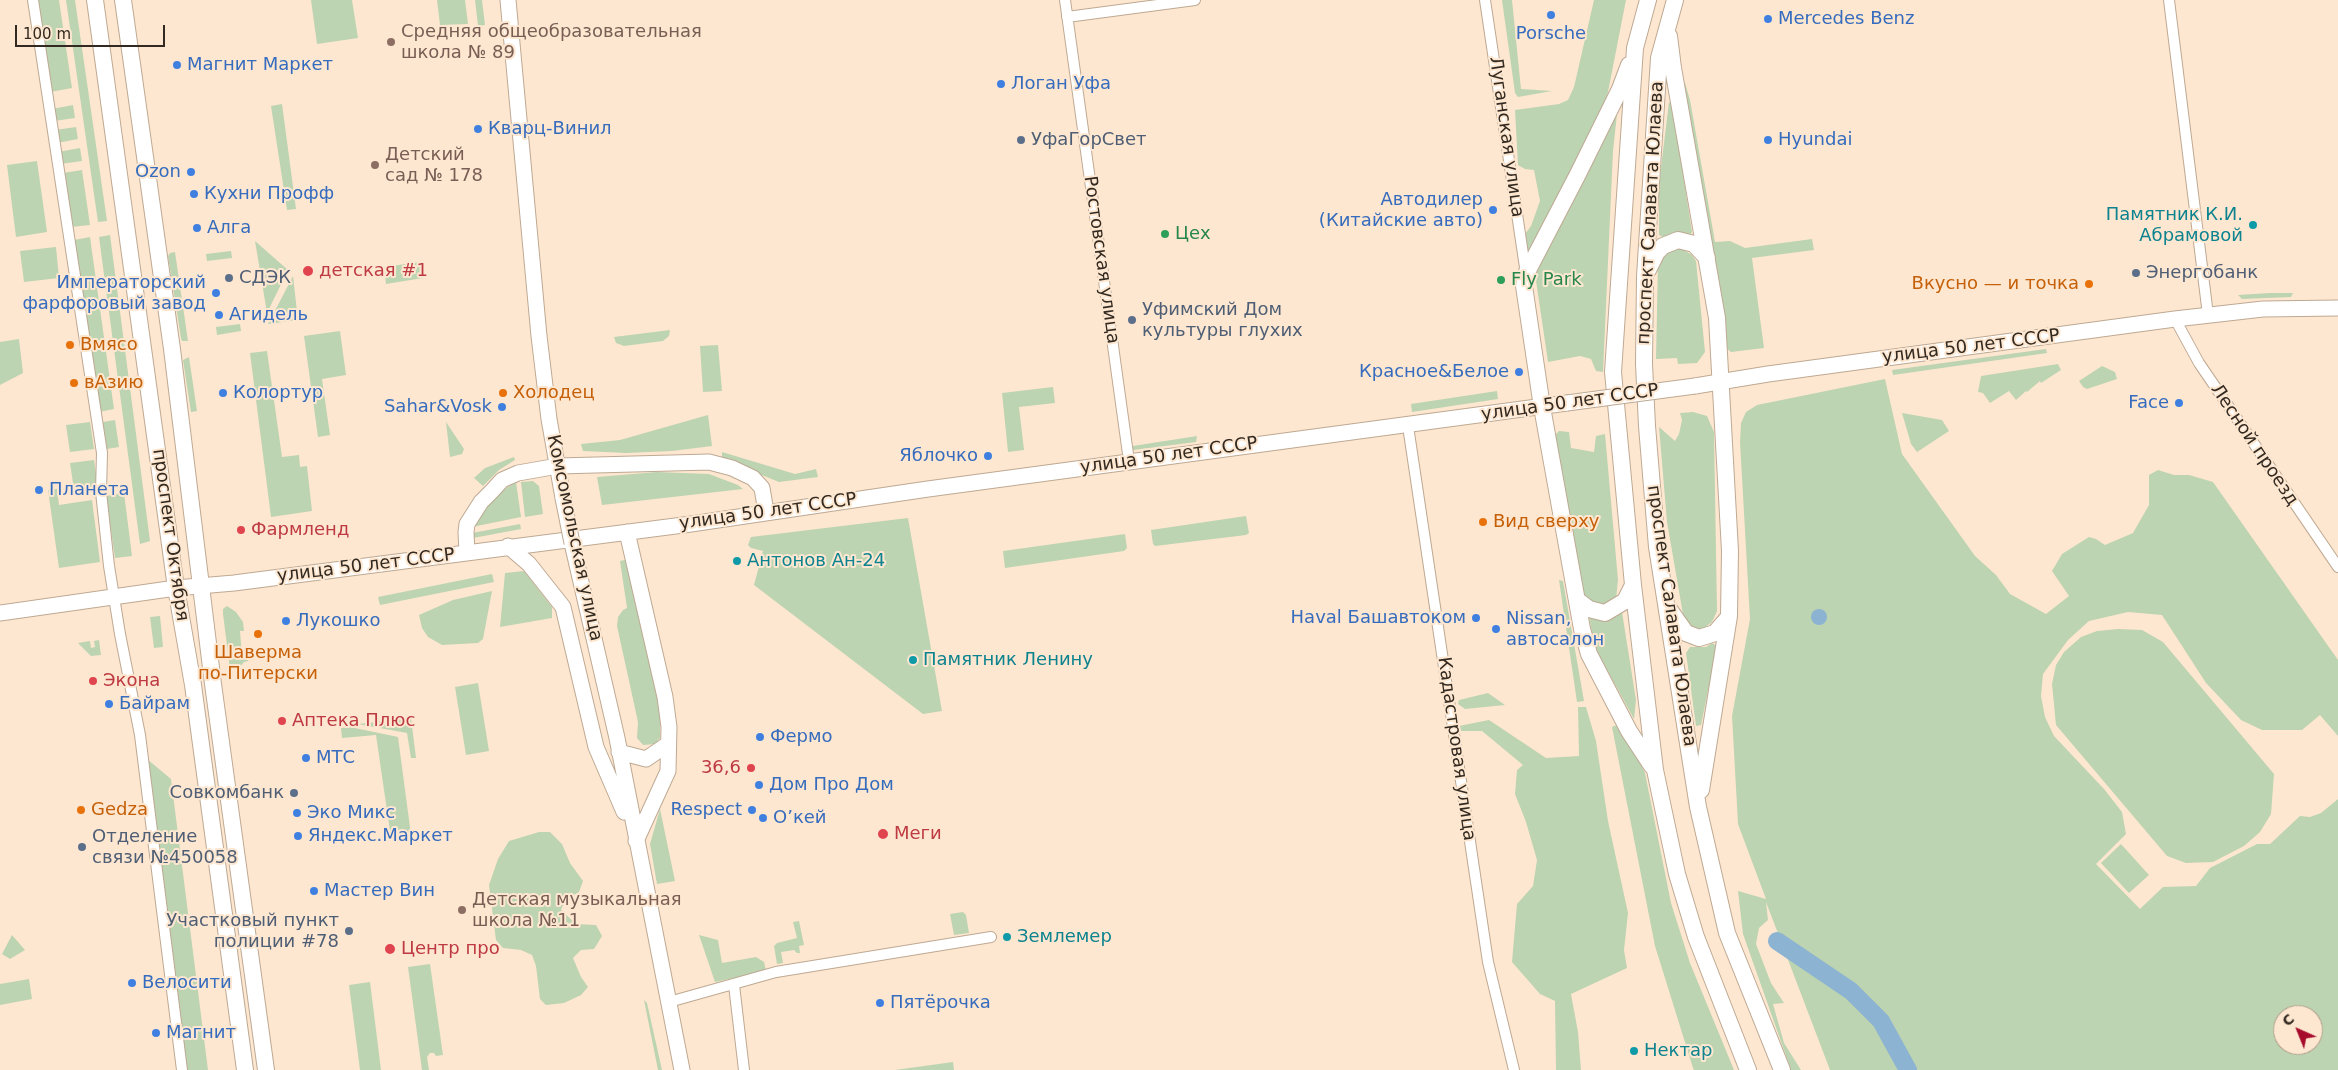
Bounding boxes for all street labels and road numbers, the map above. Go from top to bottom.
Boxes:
street label: Луганская улица [1484,55,1528,219]
street label: проспект Салавата Юлаева [1633,81,1669,345]
street label: Ростовская улица [1079,175,1123,345]
street label: улица 50 лет СССР [1881,325,2061,369]
street label: улица 50 лет СССР [1480,380,1660,426]
street label: Лесной проезд [2205,380,2303,510]
street label: Комсомольская улица [542,433,606,643]
street label: улица 50 лет СССР [1079,433,1259,479]
street label: проспект Октября [147,447,193,623]
street label: проспект Салавата Юлаева [1642,484,1700,748]
street label: улица 50 лет СССР [678,489,858,535]
street label: улица 50 лет СССР [276,544,456,588]
street label: Кадастровая улица [1432,656,1480,842]

